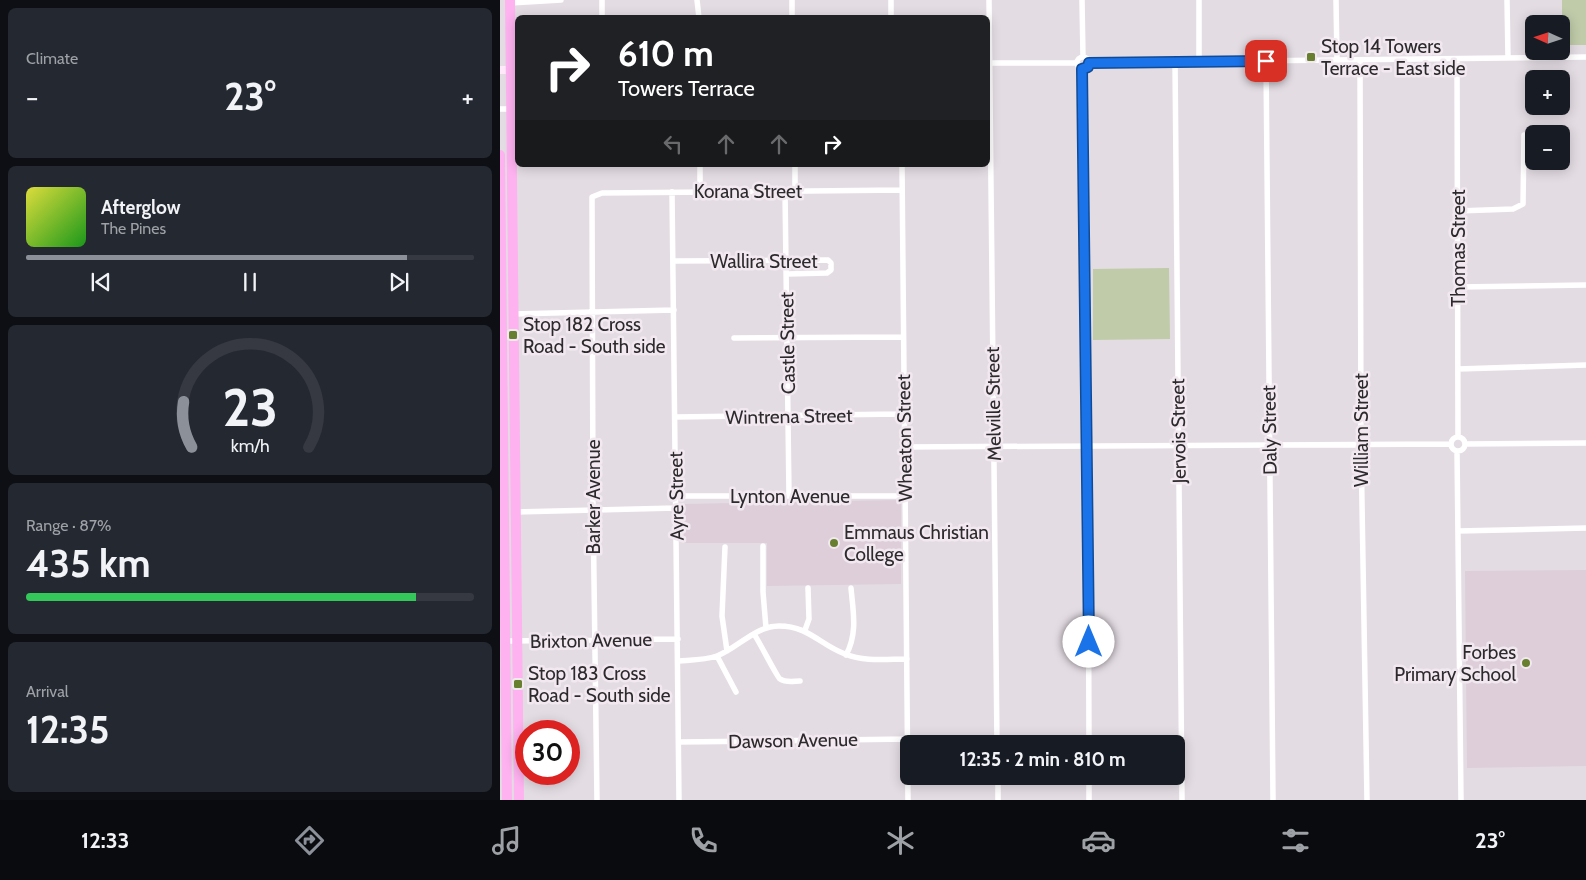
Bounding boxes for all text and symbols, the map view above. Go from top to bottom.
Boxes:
north arrow [1525,15,1570,60]
map controls [1525,15,1570,170]
text: 610 m [618,32,714,75]
icon: right [535,35,600,100]
place label: Stop 14 Towers Terrace - East side [1321,35,1466,80]
pin [1245,40,1287,82]
icon: arrive [1252,47,1280,75]
text: Climate [26,49,78,68]
marker: Stop 14 Towers Terrace - East side [1305,51,1317,63]
button: + [1525,70,1570,115]
text: 23° [224,73,276,120]
text: Towers Terrace [618,75,755,102]
text: − [26,80,38,114]
text: + [462,80,474,114]
button: − [1525,125,1570,170]
icon: left [659,130,687,158]
icon: ahead [712,130,740,158]
icon: ahead [765,130,793,158]
icon: right [818,130,846,158]
street label: Korana Street [694,180,803,203]
street label: Thomas Street [1447,189,1470,307]
text: Afterglow [101,196,181,219]
text: The Pines [101,219,166,238]
street label: Wallira Street [710,250,818,273]
icon: previous [87,268,115,296]
icon: pause [236,268,264,296]
icon: next [385,268,413,296]
street label: Castle Street [775,291,800,394]
place label: Stop 182 Cross Road - South side [523,313,666,358]
marker: Stop 182 Cross Road - South side [507,329,519,341]
street label: Melville Street [981,346,1006,461]
street label: Wheaton Street [892,373,917,502]
street label: William Street [1350,373,1373,487]
text: 23 [222,376,278,439]
street label: Jervois Street [1166,378,1191,485]
street label: Daly Street [1257,384,1282,475]
street label: Wintrena Street [725,404,853,429]
text: km/h [230,435,270,456]
street label: Barker Avenue [582,439,605,554]
street label: Ayre Street [664,451,689,541]
street label: Lynton Avenue [730,485,850,508]
text: Range · 87% [26,516,112,535]
place label: Emmaus Christian College [844,521,989,566]
marker: Emmaus Christian College [828,537,840,549]
text: 435 km [26,540,151,587]
position arrow [1062,615,1114,667]
street label: Brixton Avenue [530,628,653,653]
place label: Forbes Primary School [1394,641,1517,686]
marker: Forbes Primary School [1520,657,1532,669]
place label: Stop 183 Cross Road - South side [528,662,671,707]
marker: Stop 183 Cross Road - South side [512,678,524,690]
text: Arrival [26,682,69,701]
text: 12:35 [26,706,109,753]
speed limit sign: 30 [515,720,580,785]
street label: Dawson Avenue [728,728,858,753]
text: 12:35 · 2 min · 810 m [959,748,1126,771]
icon: directions [292,823,327,858]
icon: music [489,823,524,858]
icon: phone [686,823,721,858]
icon: climate [883,823,918,858]
icon: car [1081,823,1116,858]
icon: filters [1278,823,1313,858]
text: 12:33 [81,827,129,854]
text: 23° [1475,827,1505,854]

